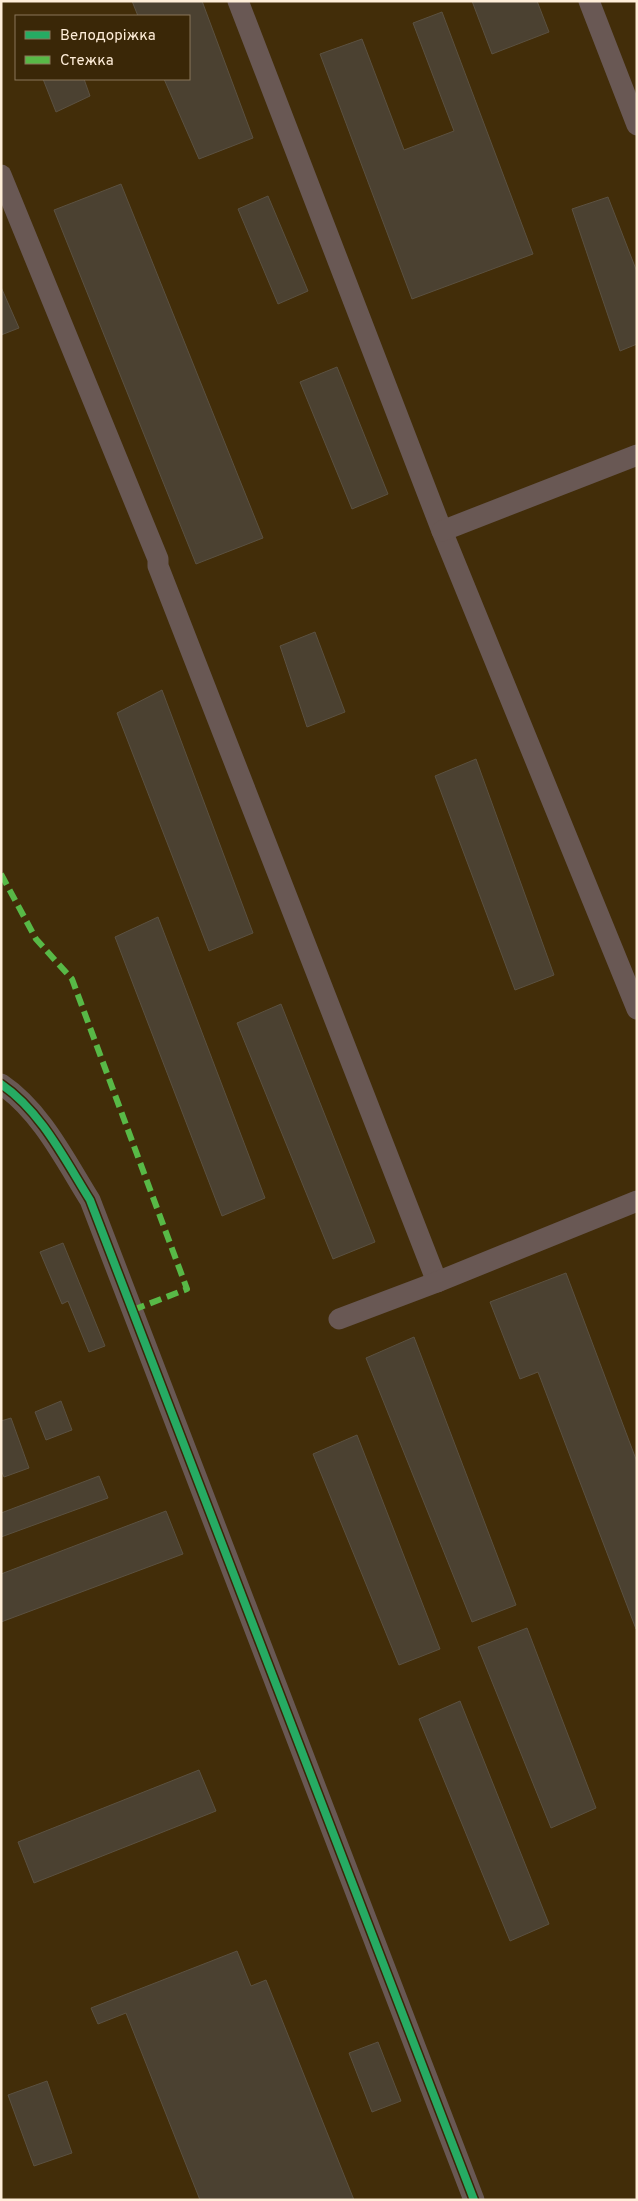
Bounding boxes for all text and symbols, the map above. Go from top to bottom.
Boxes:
legend [15,15,190,80]
text: Велодоріжка [60,27,156,46]
text: Стежка [60,52,114,71]

